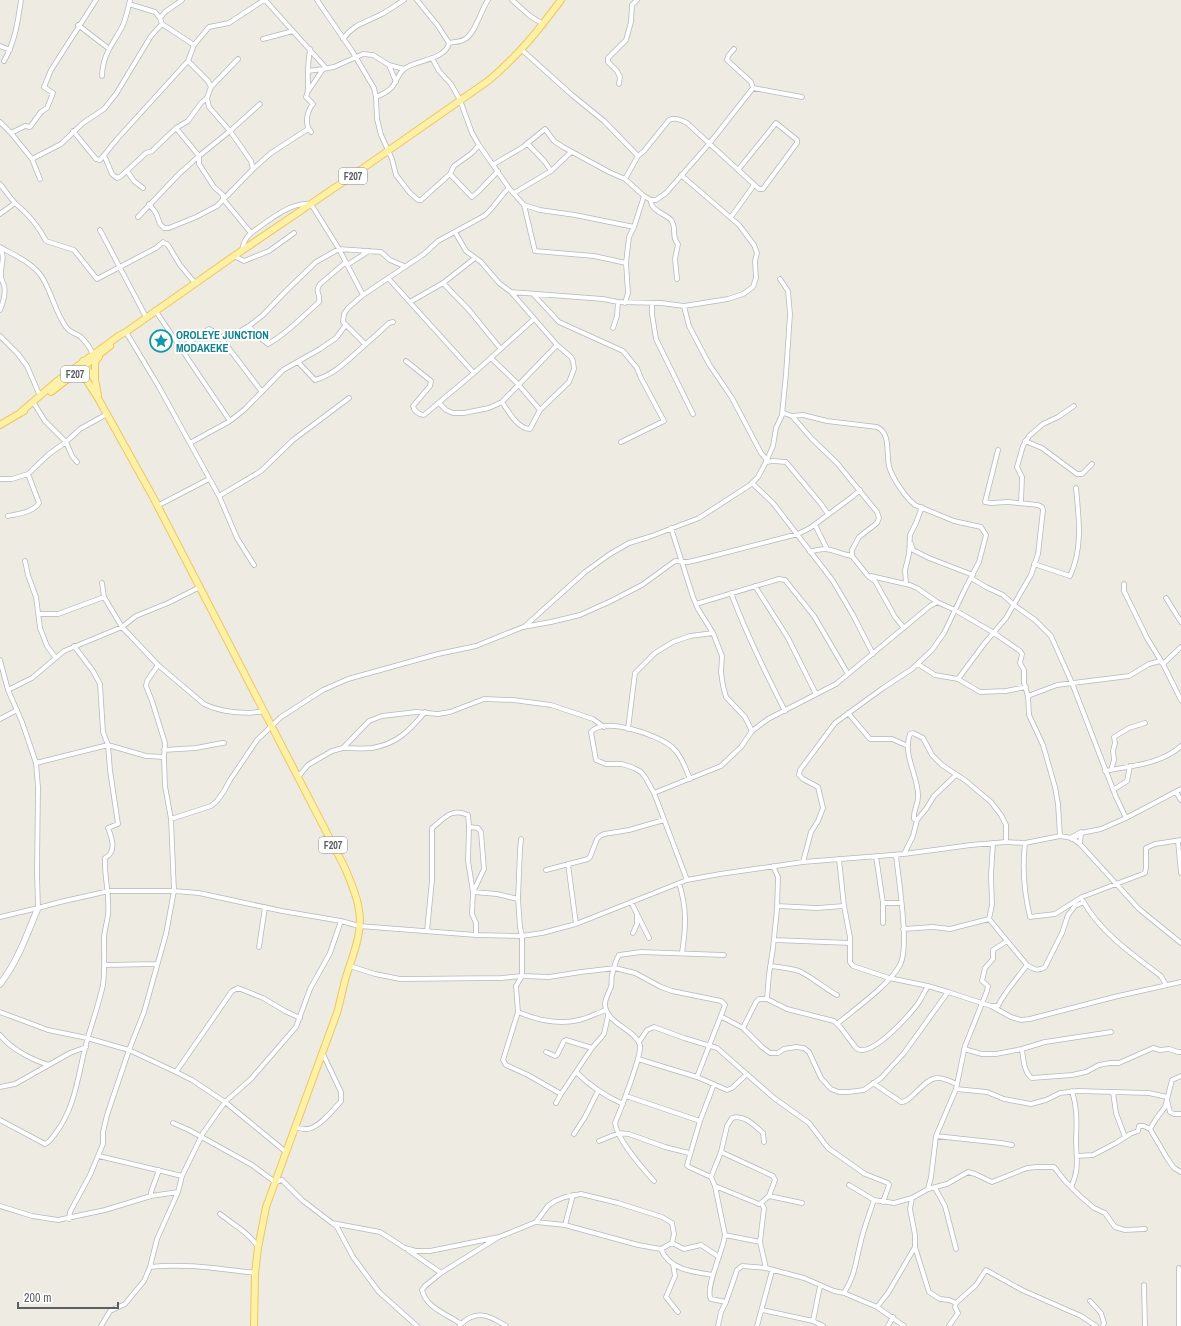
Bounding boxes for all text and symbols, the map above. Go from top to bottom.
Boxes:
road number: F207 [339,168,367,184]
place icon: OROLEYE JUNCTION MODAKEKE [148,328,174,354]
place label: OROLEYE JUNCTION MODAKEKE [176,328,269,355]
road number: F207 [61,366,89,382]
road number: F207 [319,837,347,853]
scale bar [18,1284,118,1310]
text: 200 m [24,1290,51,1306]

